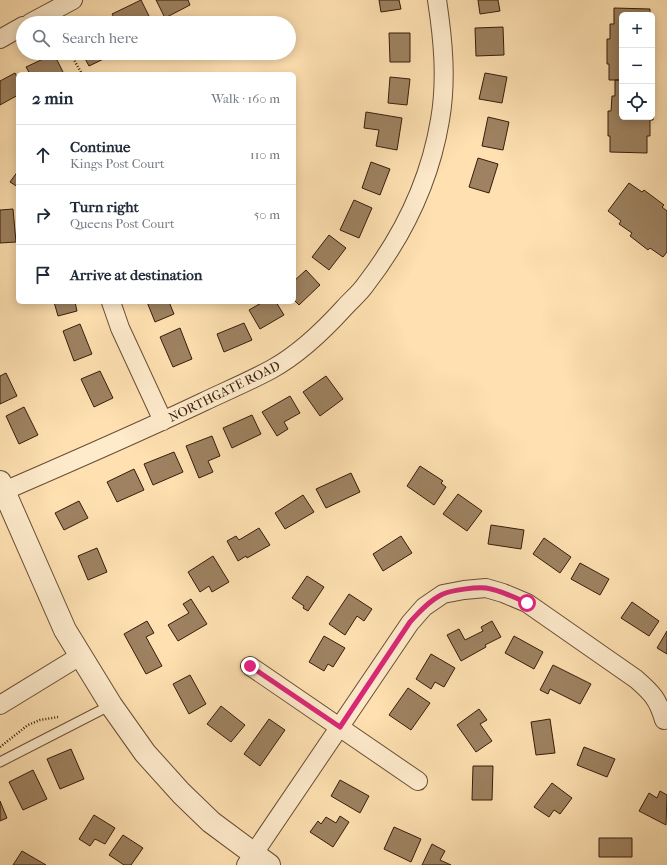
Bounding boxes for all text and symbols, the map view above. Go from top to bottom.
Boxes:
map controls [619,12,655,120]
button: + [619,12,655,48]
search box [16,16,296,60]
icon: search [30,27,52,49]
text: Search here [62,29,138,47]
button: − [619,48,655,84]
button: locate [619,84,655,120]
text: 2 min [32,88,73,108]
text: Walk · 160 m [211,91,280,106]
text: Continue [70,138,130,156]
icon: ahead [32,144,54,166]
text: 110 m [250,147,280,162]
text: Kings Post Court [70,156,165,171]
text: Turn right [70,198,139,216]
icon: right [32,204,54,226]
text: 50 m [254,207,280,222]
text: Queens Post Court [70,216,175,231]
icon: arrive [32,264,54,286]
text: Arrive at destination [70,266,202,284]
street label: NORTHGATE ROAD [166,358,282,425]
route start [518,594,536,612]
route end [241,657,259,675]

